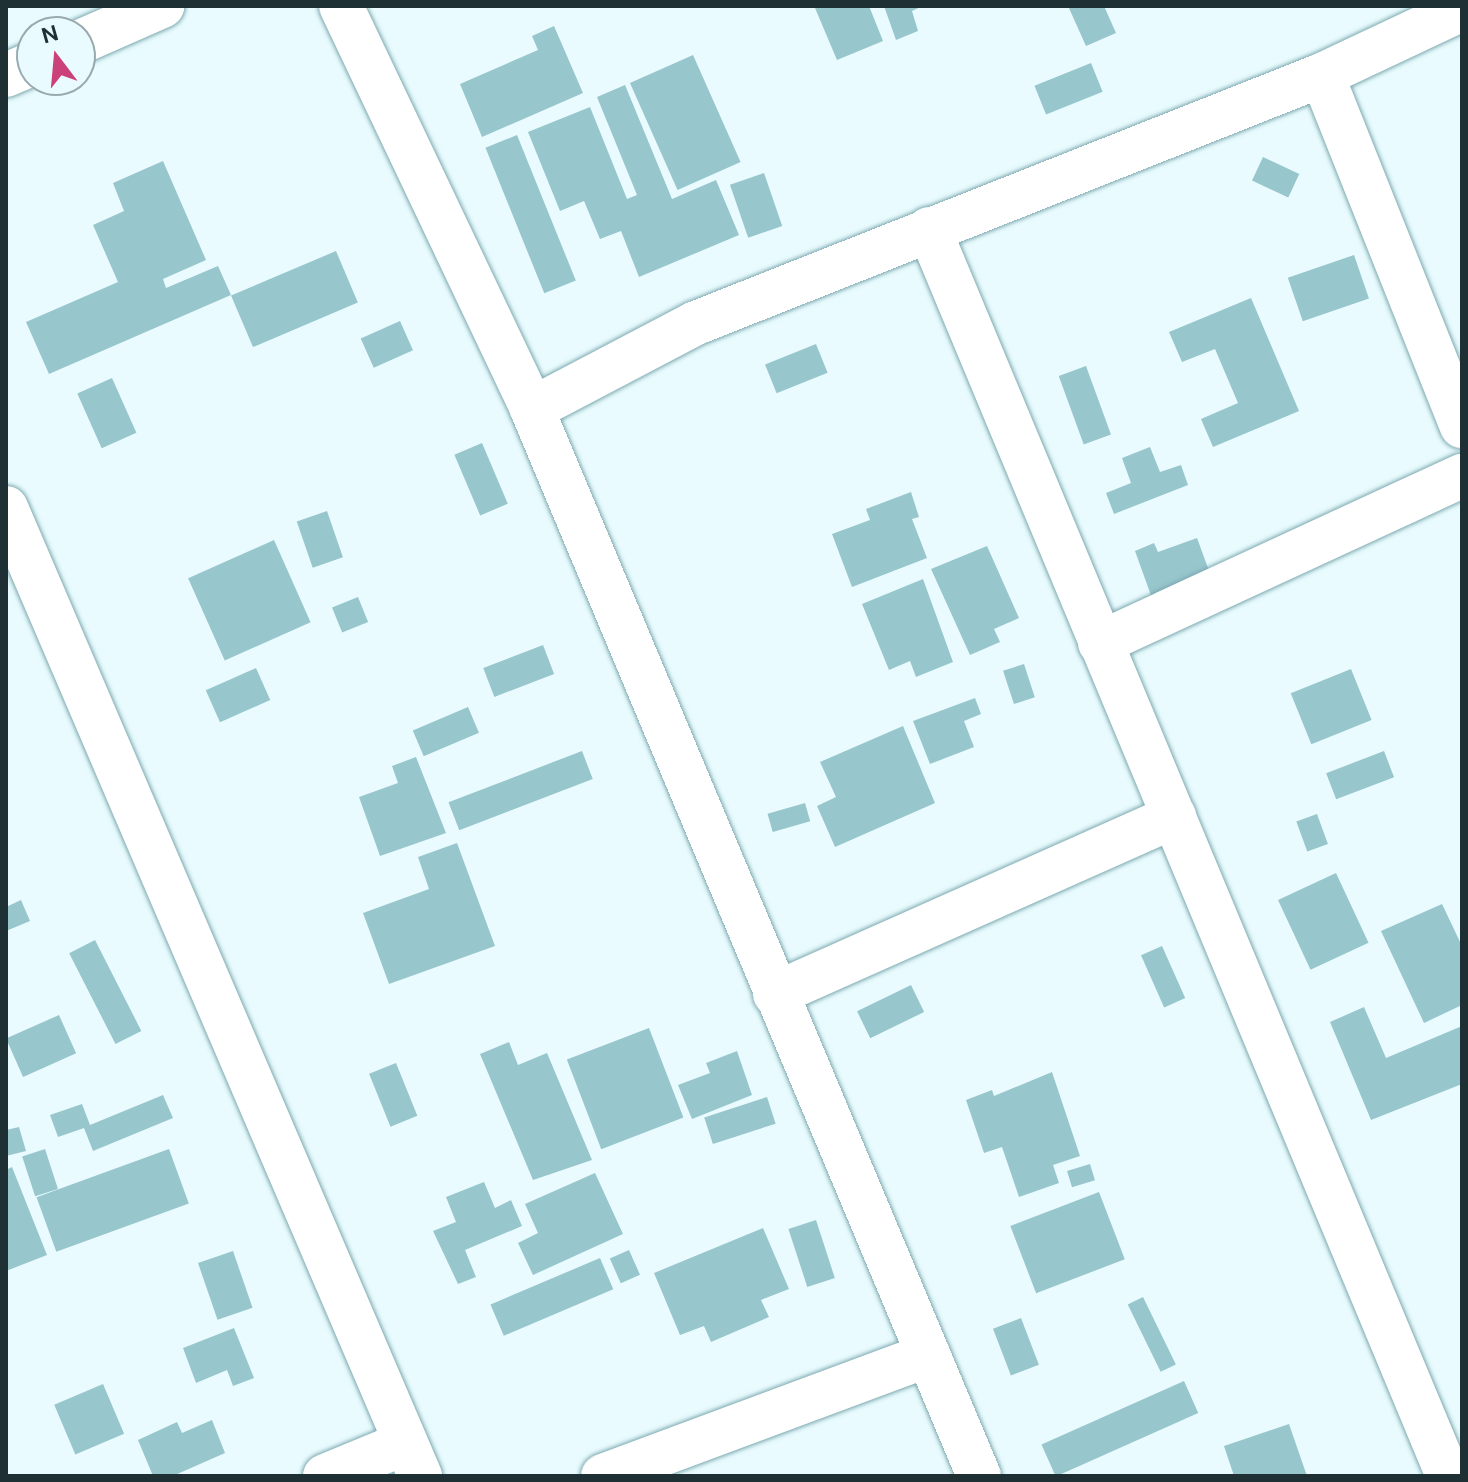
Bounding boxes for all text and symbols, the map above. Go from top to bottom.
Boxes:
north arrow [16,16,96,96]
text: N [38,18,62,51]

